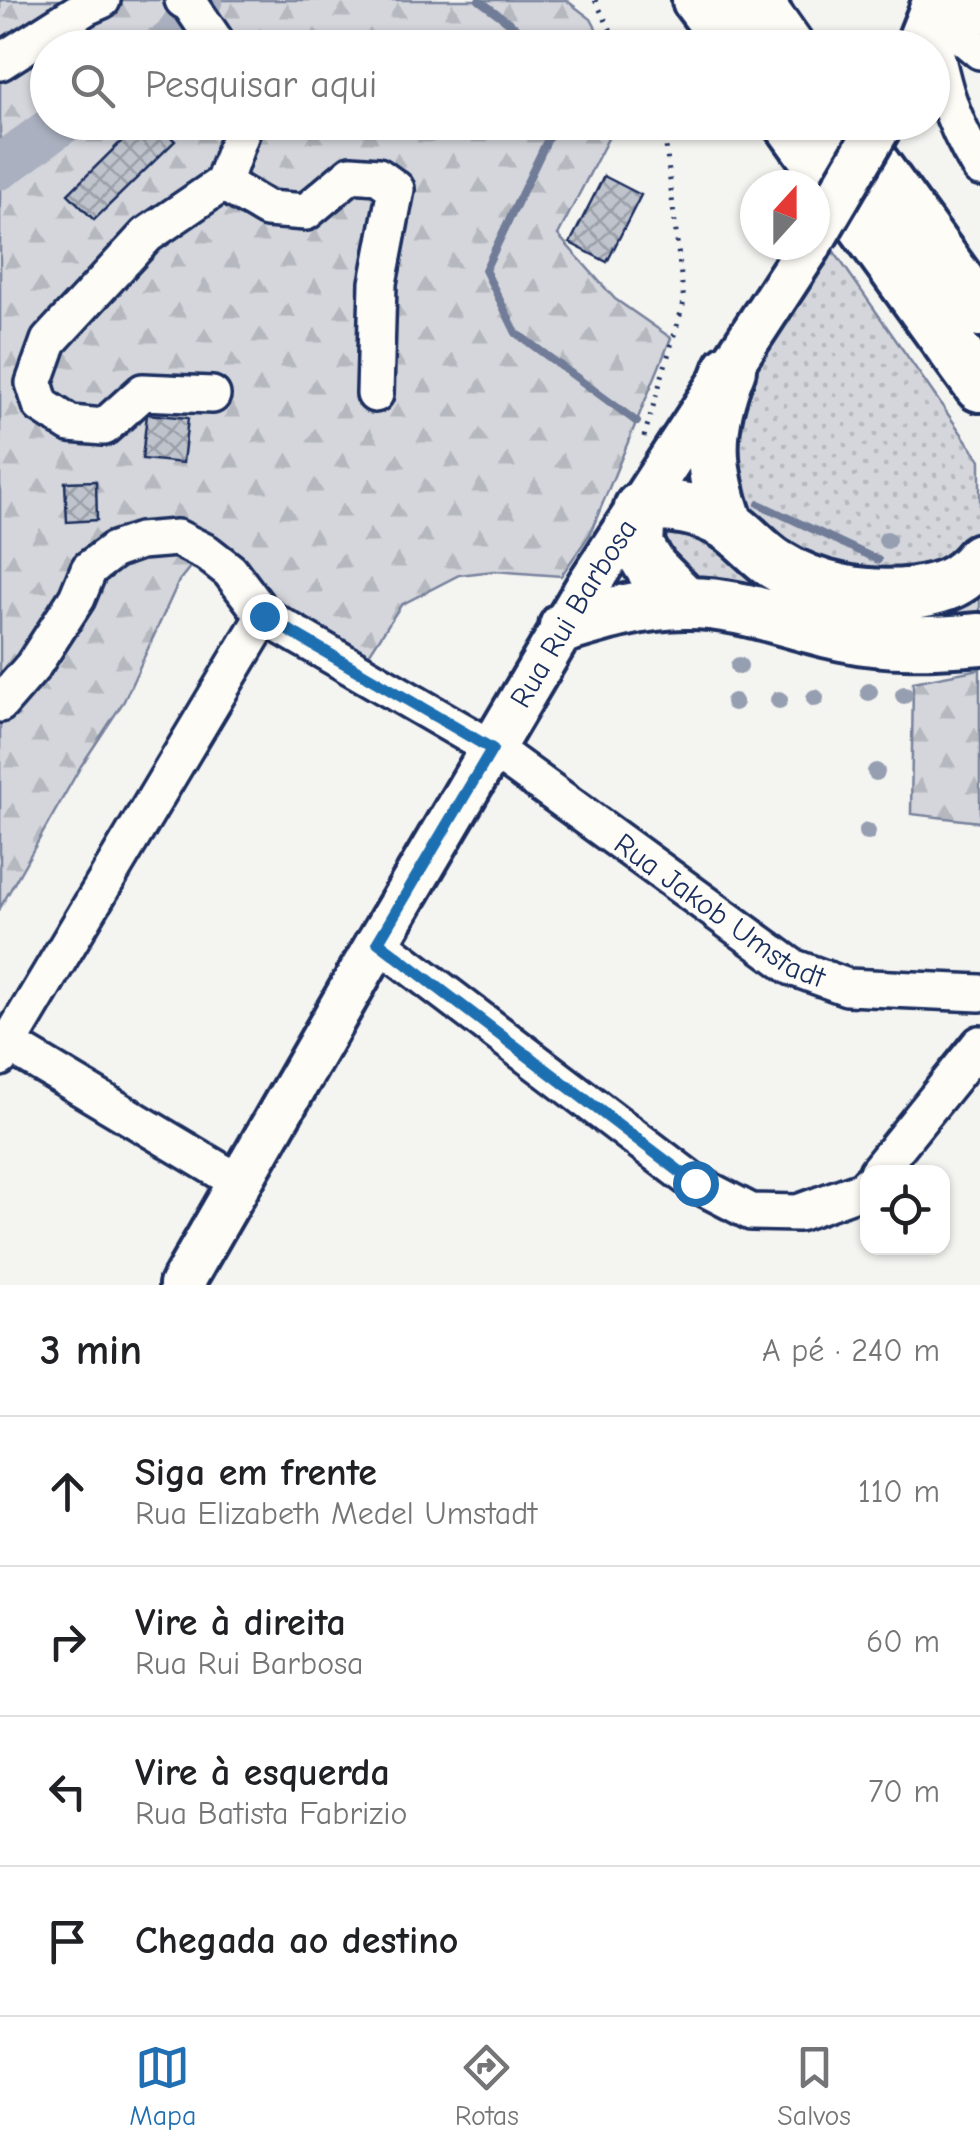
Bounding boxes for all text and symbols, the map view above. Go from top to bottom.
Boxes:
search box [30,30,950,140]
icon: search [65,58,120,113]
text: Pesquisar aqui [145,63,377,107]
north arrow [740,170,830,260]
street label: Rua Rui Barbosa [503,512,644,714]
route end [242,594,288,640]
street label: Rua Jakob Umstadt [608,826,831,996]
route start [673,1161,719,1207]
map controls [860,1165,950,1255]
button: locate [860,1165,950,1255]
text: 3 min [40,1326,142,1375]
text: A pé · 240 m [762,1332,940,1369]
text: Siga em frente [135,1451,377,1495]
icon: ahead [40,1464,95,1519]
text: 110 m [858,1473,940,1510]
text: Rua Elizabeth Medel Umstadt [135,1495,537,1532]
text: Vire à direita [135,1601,346,1645]
icon: right [40,1614,95,1669]
text: 60 m [866,1623,940,1660]
text: Rua Rui Barbosa [135,1645,364,1682]
text: Vire à esquerda [135,1751,390,1795]
icon: left [40,1764,95,1819]
text: 70 m [868,1773,940,1810]
text: Rua Batista Fabrizio [135,1795,407,1832]
icon: arrive [40,1914,95,1969]
text: Chegada ao destino [135,1919,458,1963]
tab: Mapa [129,2040,196,2132]
tab: Rotas [455,2040,519,2132]
tab: Salvos [777,2040,851,2132]

